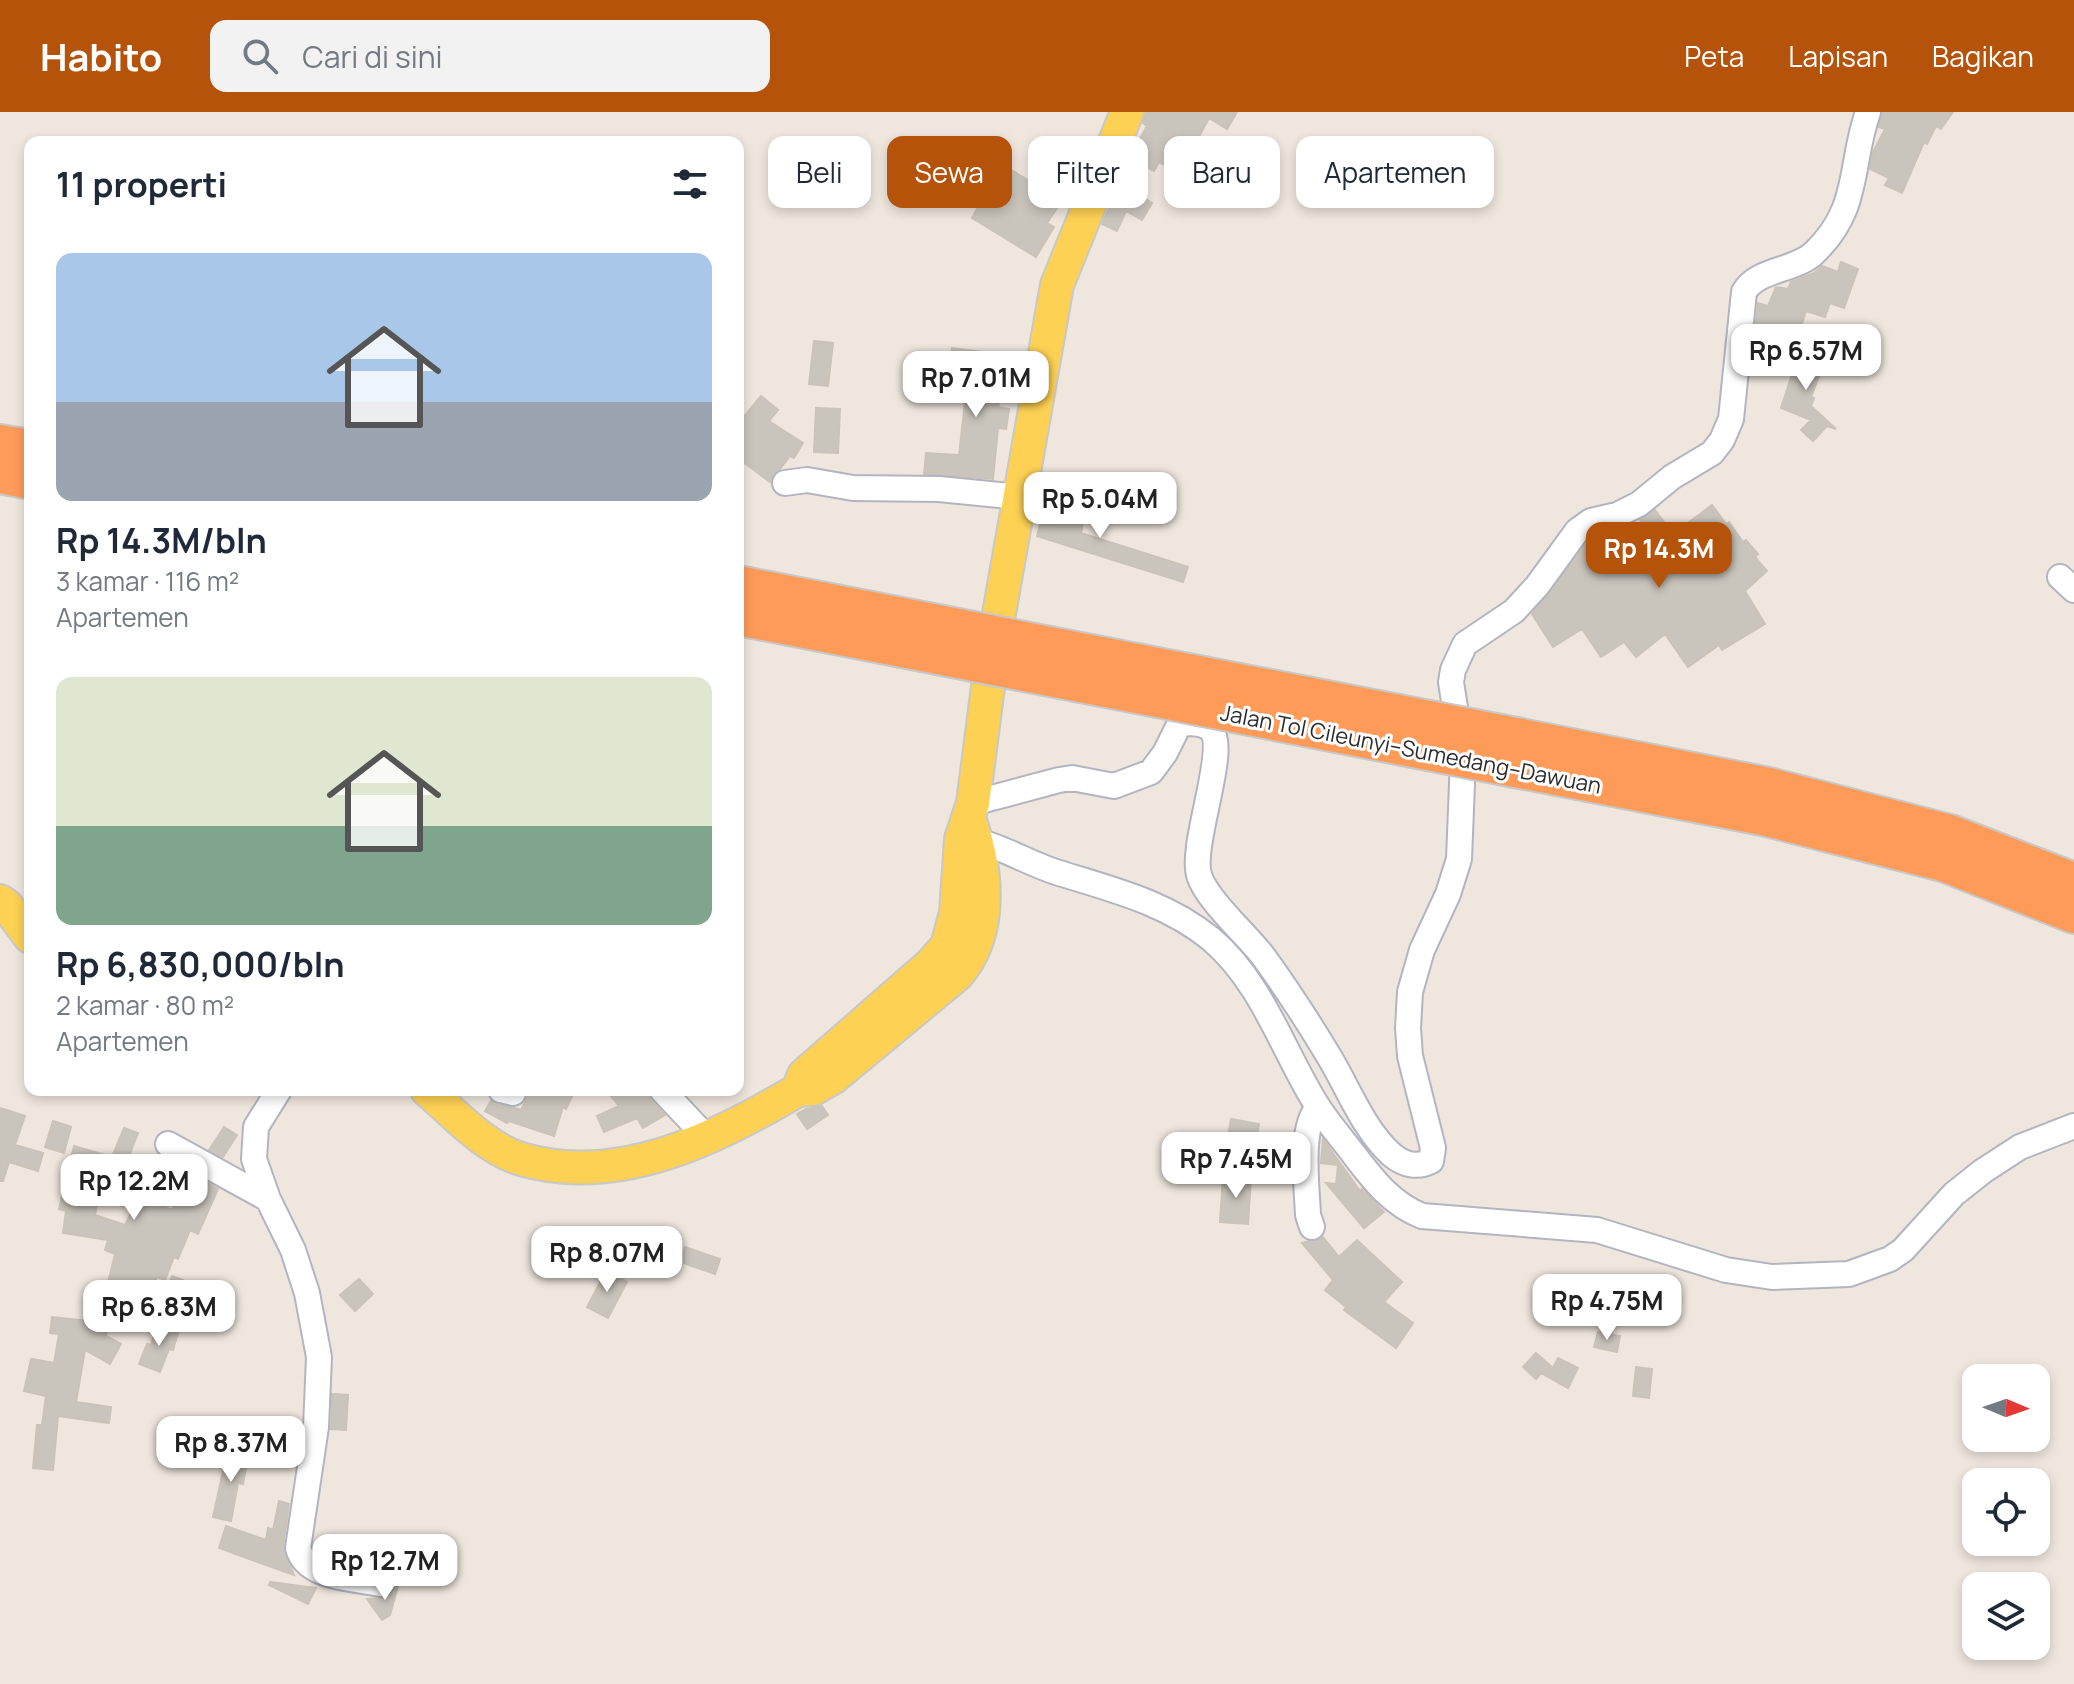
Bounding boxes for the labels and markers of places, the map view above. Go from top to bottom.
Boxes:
pin: Rp 6.57M [1723,324,1889,392]
pin: Rp 7.01M [893,351,1059,419]
pin: Rp 5.04M [1017,472,1183,540]
pin: Rp 14.3M [1576,522,1742,590]
pin: Rp 7.45M [1153,1132,1319,1200]
pin: Rp 12.2M [51,1154,217,1222]
pin: Rp 8.07M [524,1226,690,1294]
pin: Rp 4.75M [1524,1274,1690,1342]
pin: Rp 6.83M [76,1280,242,1348]
pin: Rp 8.37M [148,1416,314,1484]
pin: Rp 12.7M [302,1534,468,1602]

